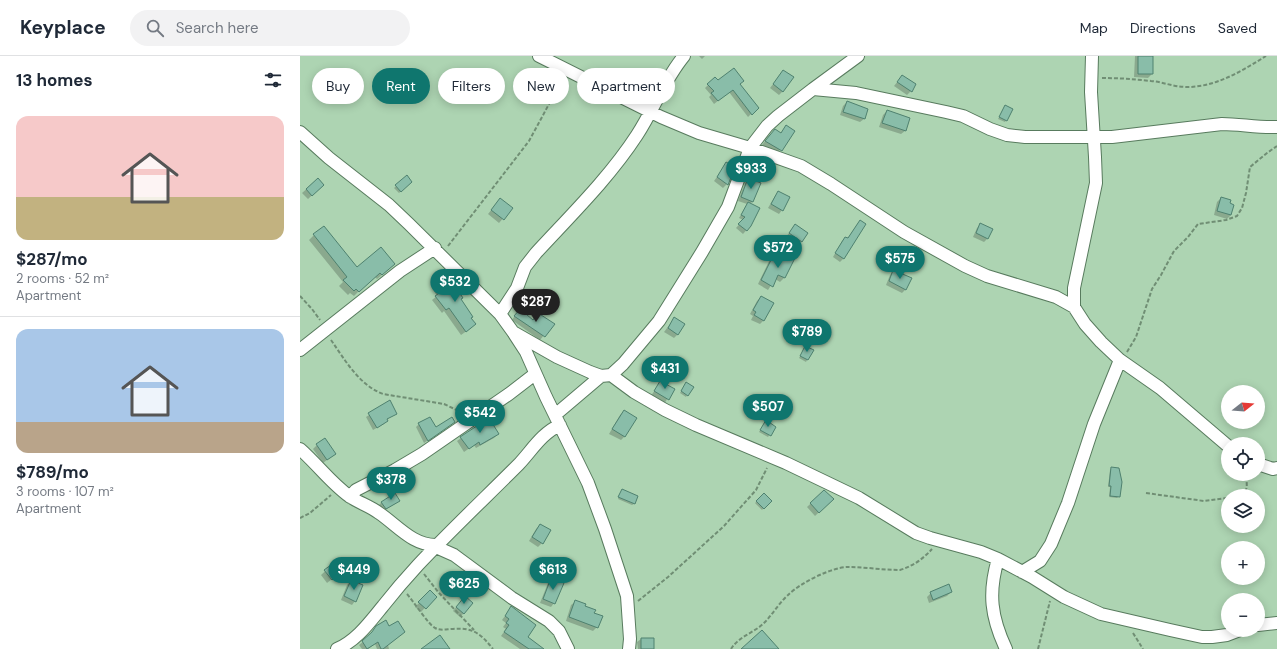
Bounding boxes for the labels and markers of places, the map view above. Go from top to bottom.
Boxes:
pin: $933 [727,156,775,190]
pin: $572 [754,235,802,269]
pin: $575 [876,246,924,280]
pin: $532 [431,269,479,303]
pin: $287 [512,289,560,323]
pin: $789 [783,319,831,353]
pin: $431 [641,356,689,390]
pin: $507 [744,394,792,428]
pin: $542 [456,400,504,434]
pin: $378 [367,467,415,501]
pin: $449 [330,557,378,591]
pin: $613 [529,557,577,591]
pin: $625 [440,571,488,605]

